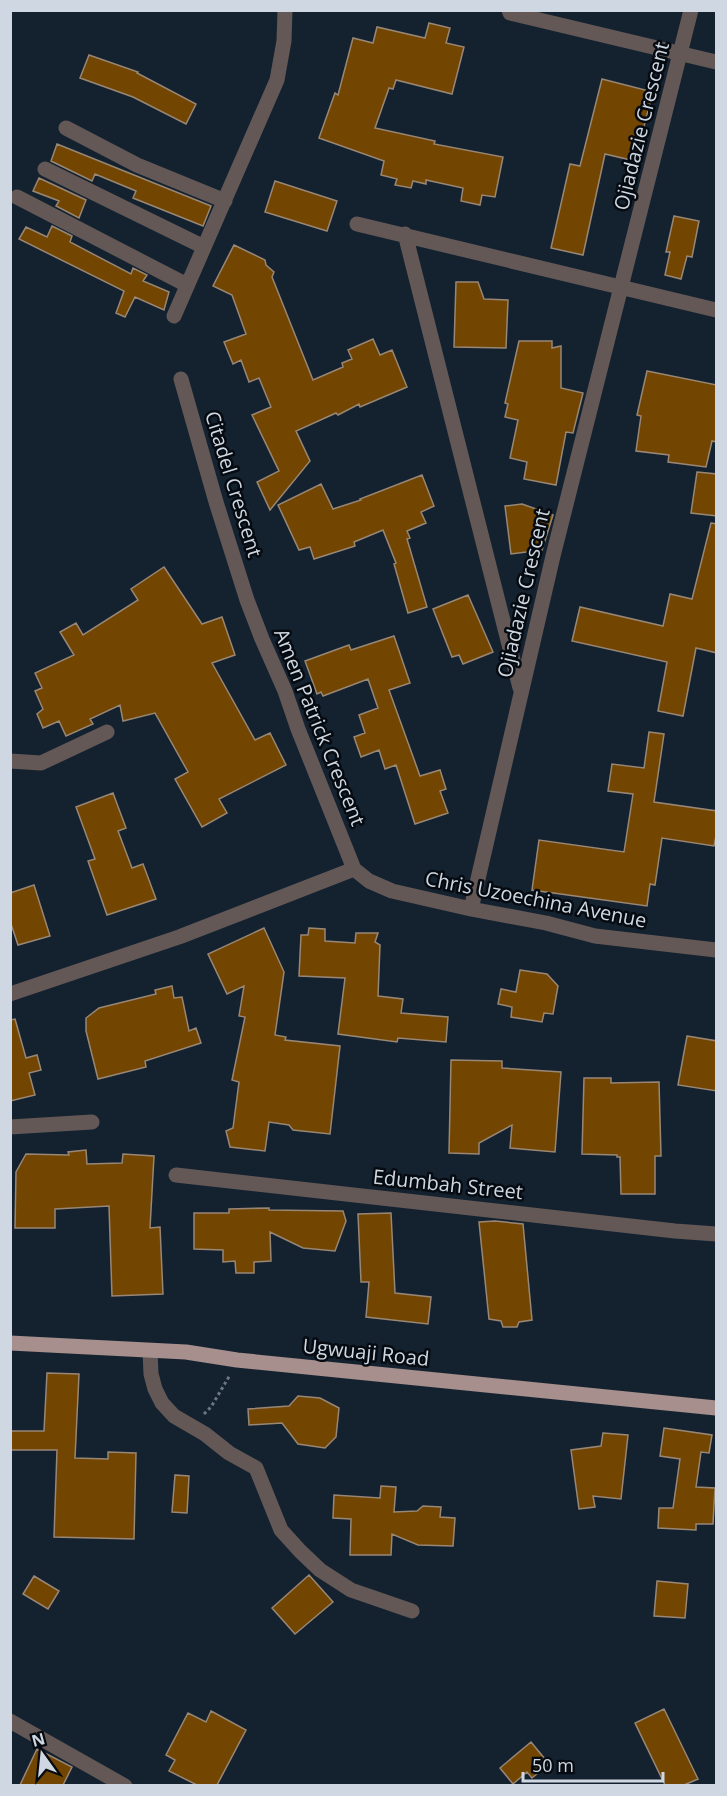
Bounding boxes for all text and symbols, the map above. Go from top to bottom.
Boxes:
street label: Ojiadazie Crescent [607,39,675,213]
street label: Citadel Crescent [199,408,269,560]
street label: Ojiadazie Crescent [490,506,556,680]
street label: Amen Patrick Crescent [268,624,372,830]
street label: Chris Uzoechina Avenue [423,864,649,934]
street label: Edumbah Street [372,1163,524,1205]
street label: Ugwuaji Road [301,1332,431,1372]
north arrow [12,1724,72,1784]
text: N [29,1727,47,1752]
scale bar [523,1745,662,1783]
text: 50 m [532,1753,574,1777]

